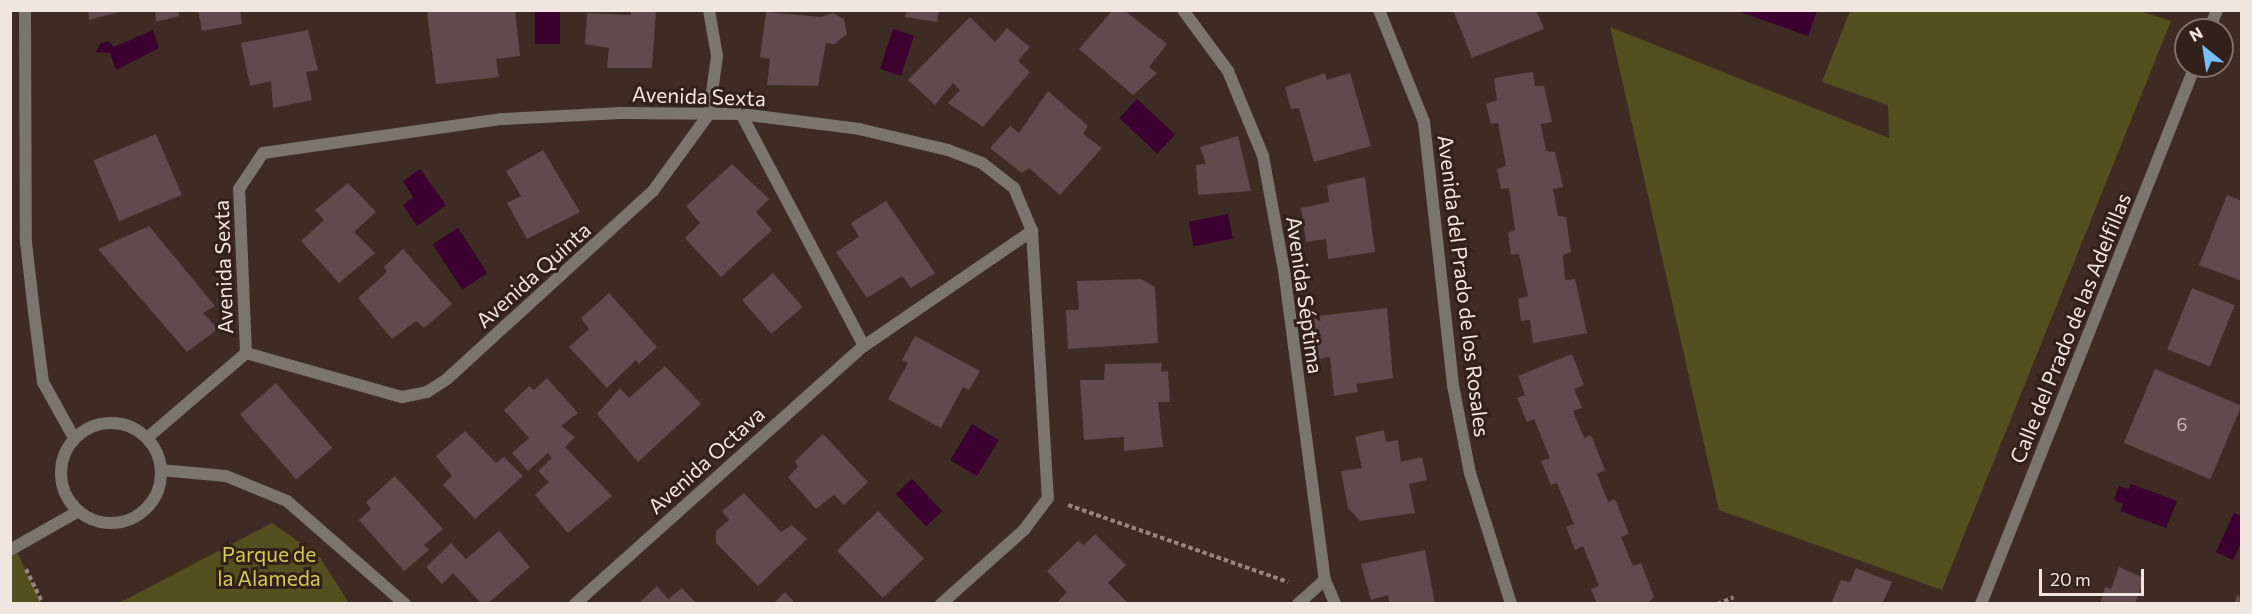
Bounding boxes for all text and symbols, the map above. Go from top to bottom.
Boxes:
north arrow [2174,18,2234,78]
text: N [2186,22,2206,45]
street label: Avenida Sexta [632,81,766,111]
street label: Avenida del Prado de los Rosales [1433,134,1495,438]
street label: Calle del Prado de las Adelfillas [2004,189,2136,467]
street label: Avenida Sexta [208,200,238,334]
street label: Avenida Séptima [1281,215,1329,375]
street label: Avenida Quinta [470,217,596,333]
street label: Avenida Octava [643,401,769,519]
house number: 6 [2177,413,2187,435]
park label: Parque de la Alameda [217,541,321,591]
scale bar [2042,557,2147,595]
text: 20 m [2050,568,2091,590]

